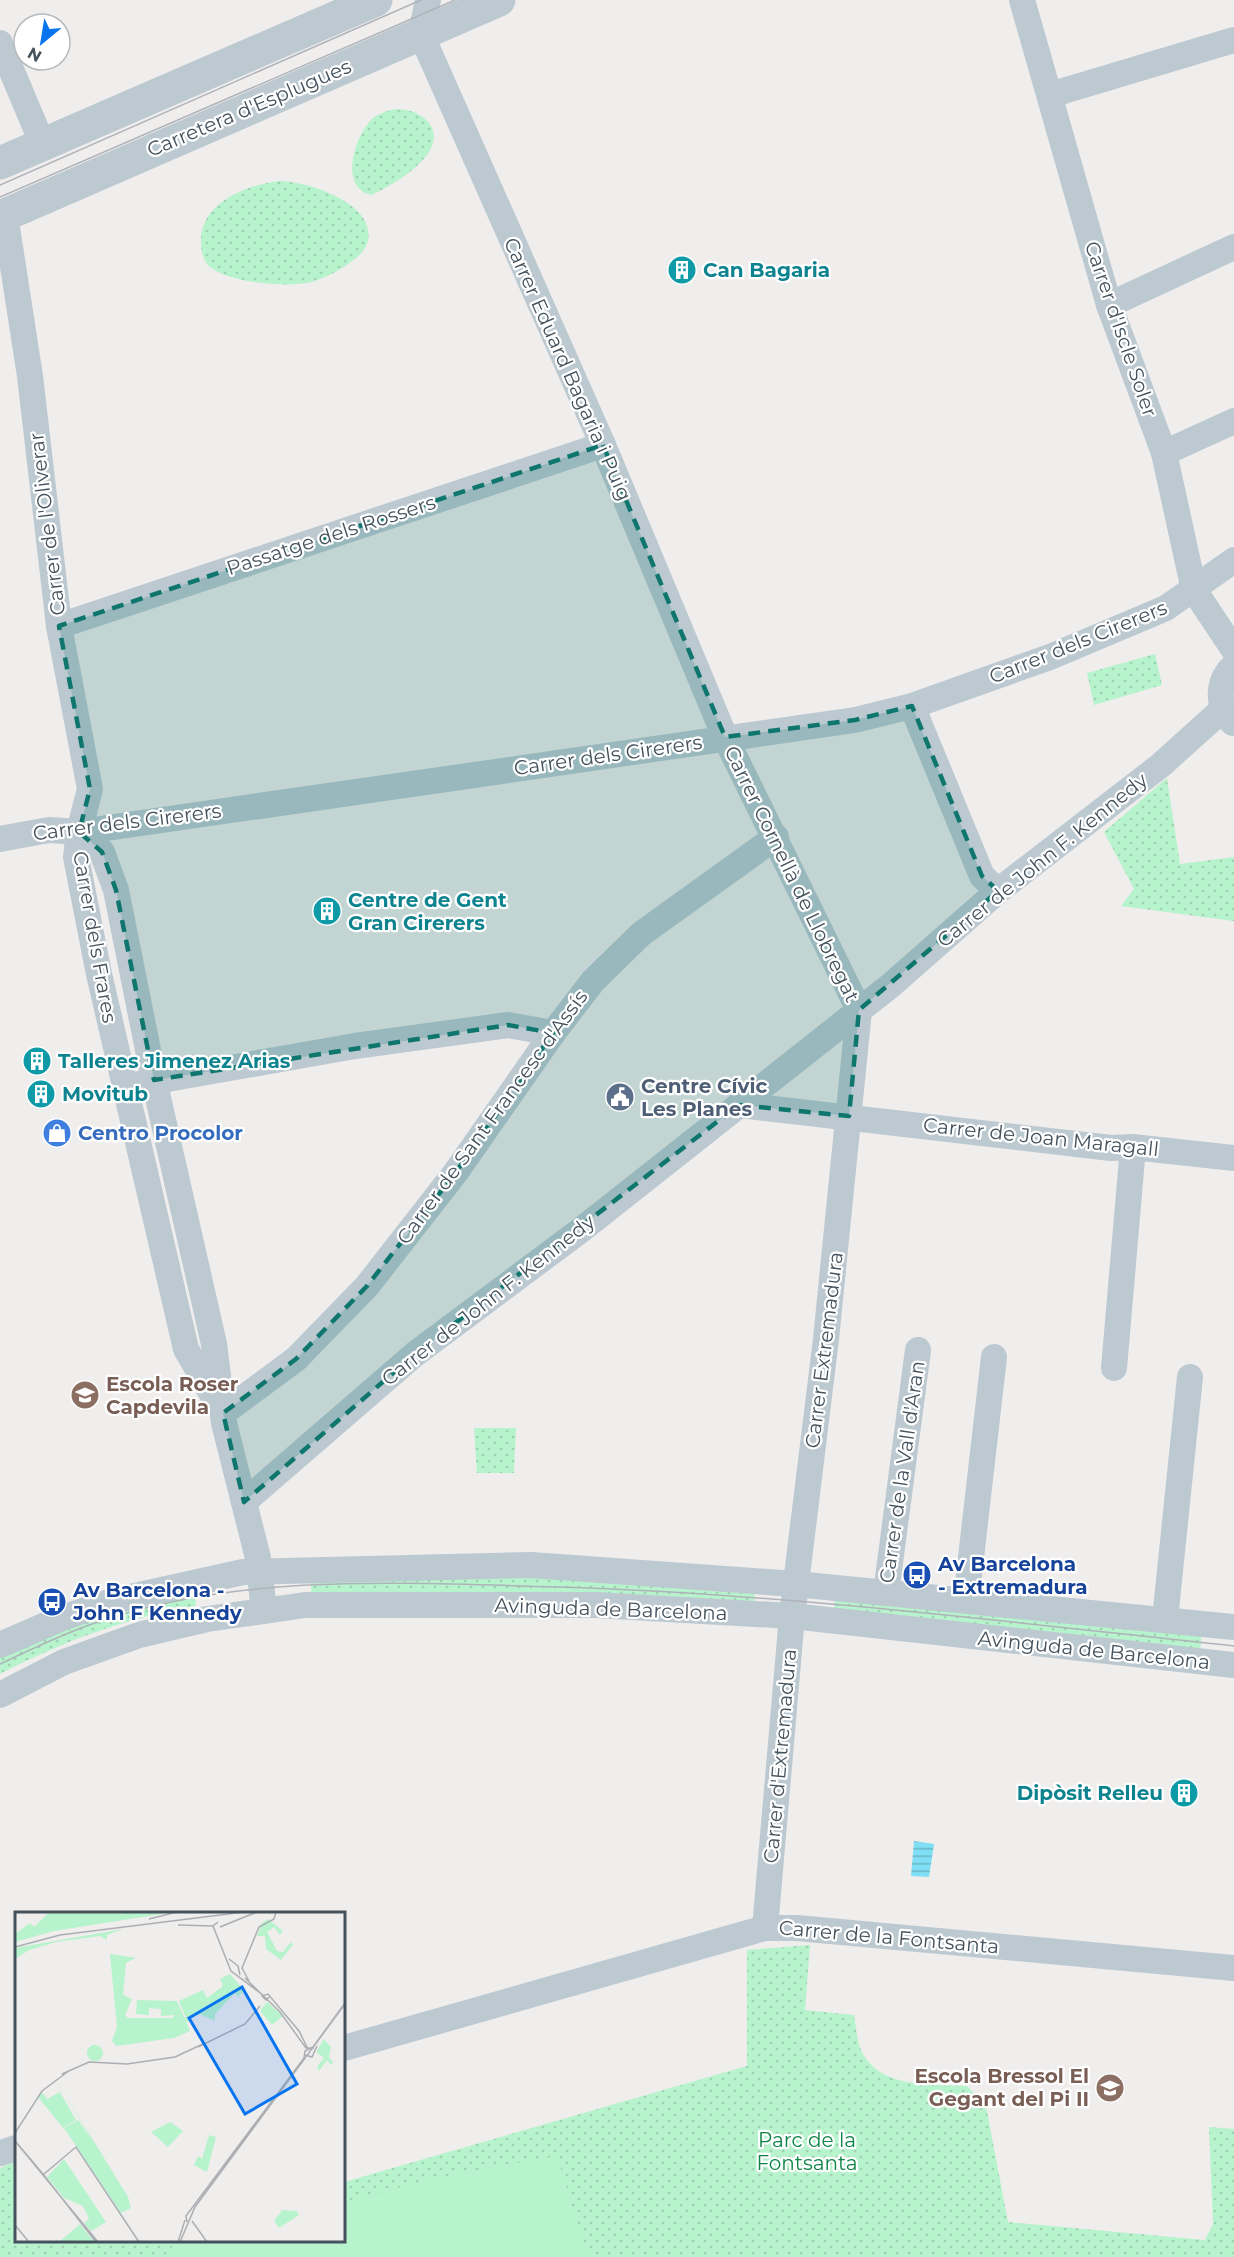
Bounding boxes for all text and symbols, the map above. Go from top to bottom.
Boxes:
north arrow [12,12,72,72]
text: N [24,43,45,66]
street label: Carretera d'Esplugues [143,54,355,162]
street label: Carrer Eduard Bagaria i Puig [499,234,637,504]
street label: Carrer d'Iscle Soler [1080,238,1162,420]
building icon: Can Bagaria [666,254,698,286]
place label: Can Bagaria [703,258,830,282]
street label: Carrer de l'Oliverar [24,431,70,617]
street label: Passatge dels Rossers [223,490,439,580]
street label: Carrer dels Cirerers [986,595,1171,689]
street label: Carrer dels Cirerers [512,730,704,780]
street label: Carrer Cornellà de Llobregat [719,742,865,1006]
street label: Carrer de John F. Kennedy [932,768,1152,952]
street label: Carrer dels Cirerers [31,798,223,845]
street label: Carrer dels Frares [68,849,122,1025]
place label: Centre de Gent Gran Cirerers [348,888,507,935]
building icon: Centre de Gent Gran Cirerers [311,895,343,927]
street label: Carrer de Sant Francesc d'Assís [392,985,593,1249]
building icon: Talleres Jimenez Arias [21,1045,53,1077]
place label: Talleres Jimenez Arias [58,1049,291,1073]
place label: Centre Cívic Les Planes [641,1074,767,1121]
building icon: Movitub [25,1078,57,1110]
public building icon: Centre Cívic Les Planes [604,1081,636,1113]
place label: Movitub [62,1082,148,1106]
street label: Carrer de Joan Maragall [922,1113,1160,1161]
shop icon: Centro Procolor [41,1117,73,1149]
place label: Centro Procolor [78,1121,243,1145]
street label: Carrer de John F. Kennedy [377,1209,599,1391]
street label: Carrer Extremadura [800,1250,848,1450]
street label: Carrer de la Vall d'Aran [875,1359,929,1585]
place label: Escola Roser Capdevila [106,1372,239,1419]
school or university icon: Escola Roser Capdevila [69,1379,101,1411]
place label: Av Barcelona - Extremadura [937,1552,1088,1599]
bus stop icon: Av Barcelona - Extremadura [901,1559,933,1591]
place label: Av Barcelona - John F Kennedy [72,1578,243,1625]
bus stop icon: Av Barcelona - John F Kennedy [36,1586,68,1618]
street label: Avinguda de Barcelona [494,1593,728,1625]
street label: Avinguda de Barcelona [977,1626,1211,1674]
street label: Carrer d'Extremadura [759,1648,801,1864]
building icon: Dipòsit Relleu [1168,1777,1200,1809]
place label: Dipòsit Relleu [1017,1781,1163,1805]
inset map [15,1912,345,2242]
street label: Carrer de la Fontsanta [778,1915,1000,1959]
place label: Escola Bressol El Gegant del Pi II [914,2064,1089,2111]
school or university icon: Escola Bressol El Gegant del Pi II [1094,2072,1126,2104]
park label: Parc de la Fontsanta [756,2128,858,2175]

